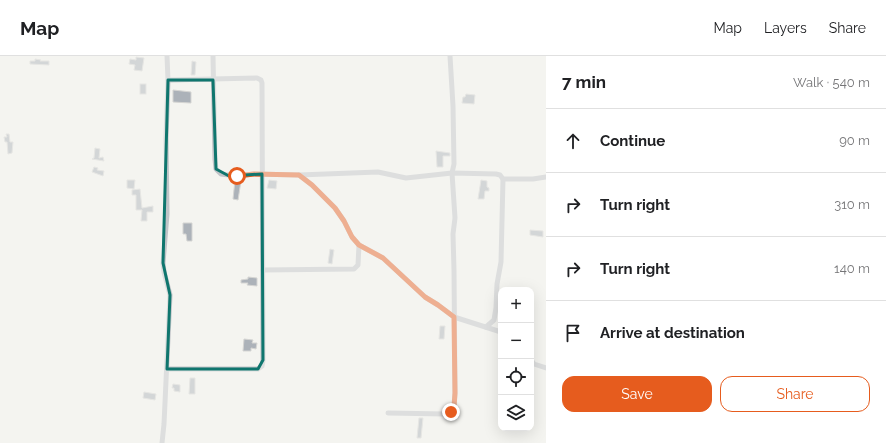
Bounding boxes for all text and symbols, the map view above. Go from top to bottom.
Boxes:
text: Map [20,17,59,39]
text: Map [714,20,742,36]
text: Layers [764,20,807,36]
text: Share [829,20,866,36]
text: 7 min [562,72,606,92]
text: Walk · 540 m [793,75,870,90]
icon: ahead [562,130,584,152]
text: Continue [600,132,665,150]
text: 90 m [839,133,870,148]
route start [228,167,246,185]
icon: right [562,194,584,216]
text: Turn right [600,196,670,214]
text: 310 m [834,197,870,212]
icon: right [562,258,584,280]
text: Turn right [600,260,670,278]
text: 140 m [834,261,870,276]
map controls [498,287,534,431]
button: + [498,287,534,323]
icon: arrive [562,322,584,344]
button: − [498,323,534,359]
text: Arrive at destination [600,324,745,342]
button: locate [498,359,534,395]
button: Save [562,376,712,412]
button: Share [720,376,870,412]
button: layers [498,395,534,431]
route end [442,403,460,421]

